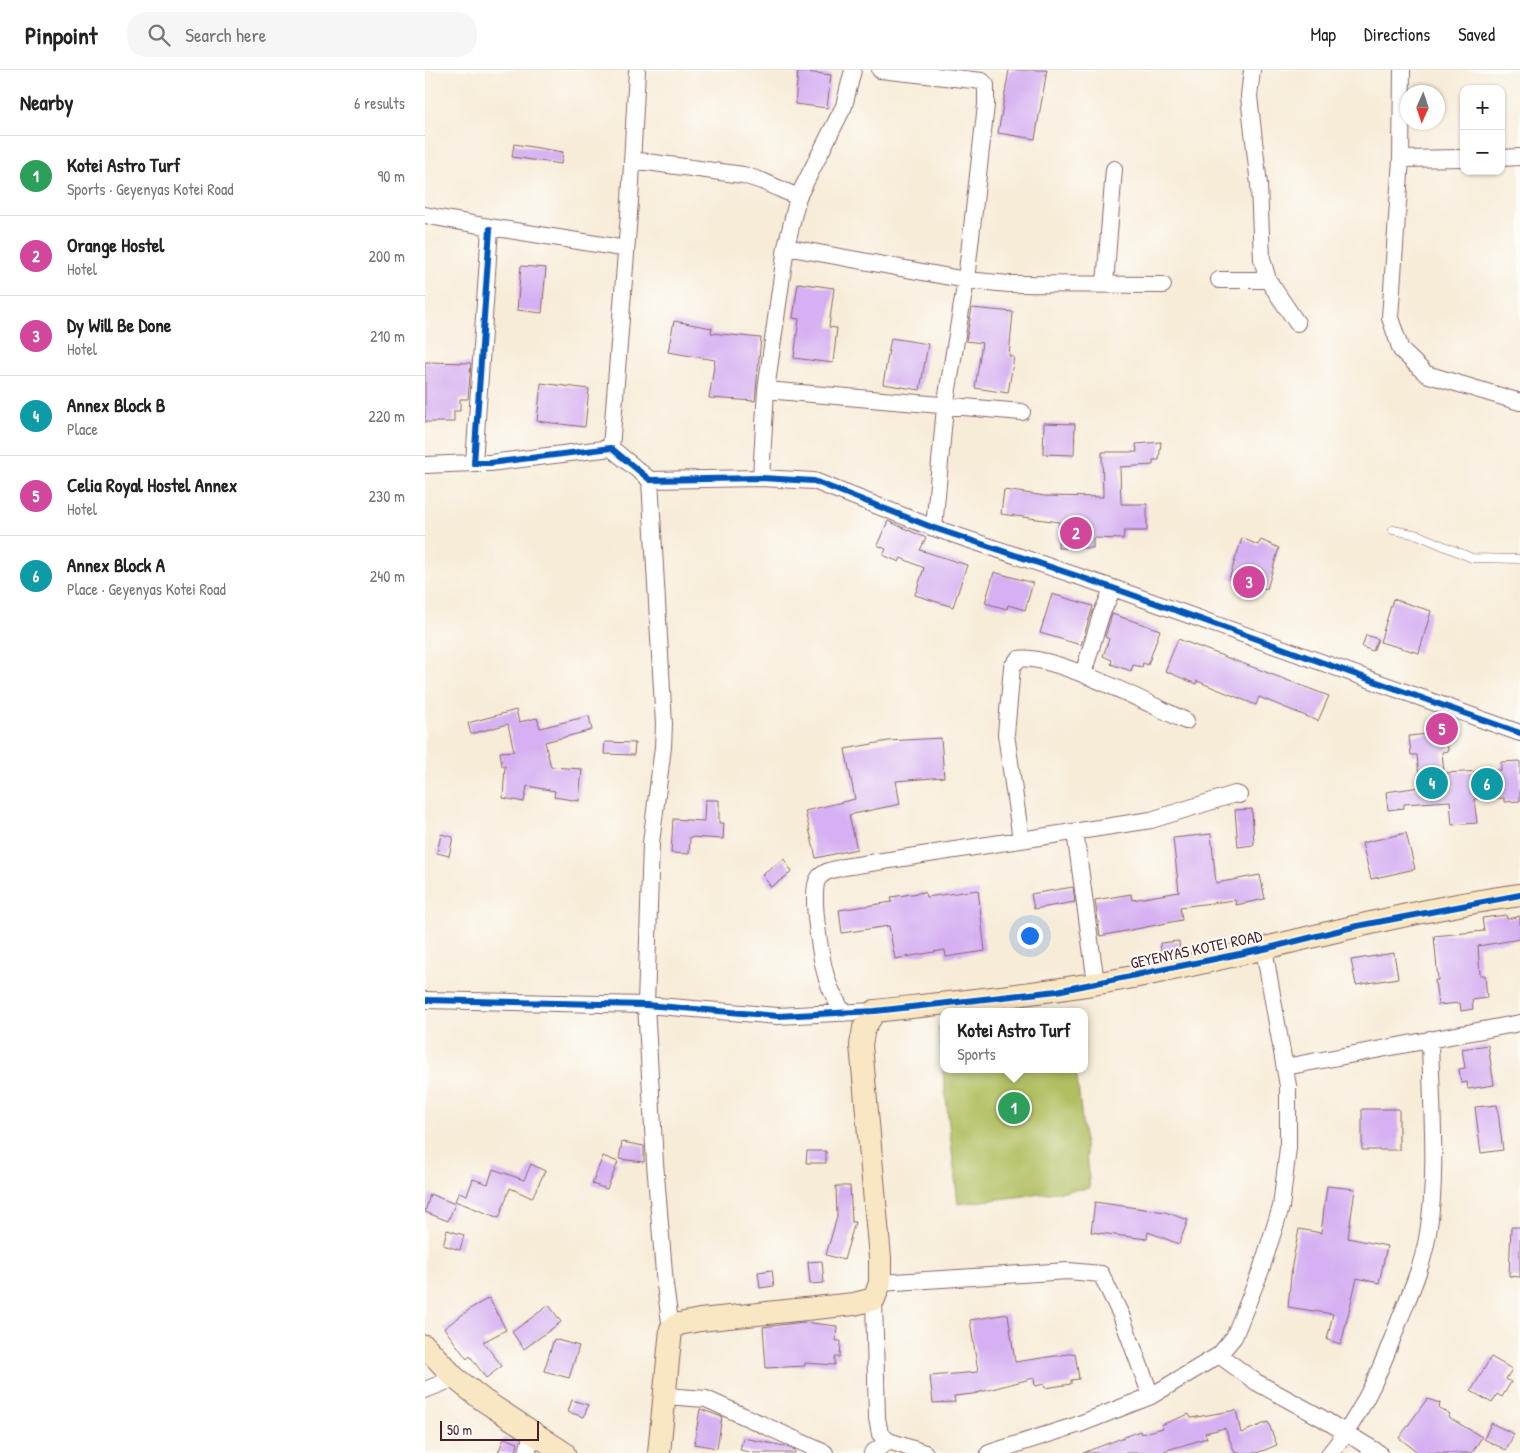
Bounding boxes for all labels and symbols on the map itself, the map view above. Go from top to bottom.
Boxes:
north arrow [1400,85,1445,130]
pin: 2 [1060,514,1092,552]
pin: 3 [1233,563,1265,601]
pin: 5 [1426,710,1458,748]
pin: 4 [1416,764,1448,802]
pin: 6 [1471,765,1503,803]
your location [1017,923,1043,949]
street label: GEYENYAS KOTEI ROAD [1128,924,1264,974]
pin: 1 [998,1089,1030,1127]
scale bar [440,1418,539,1441]

